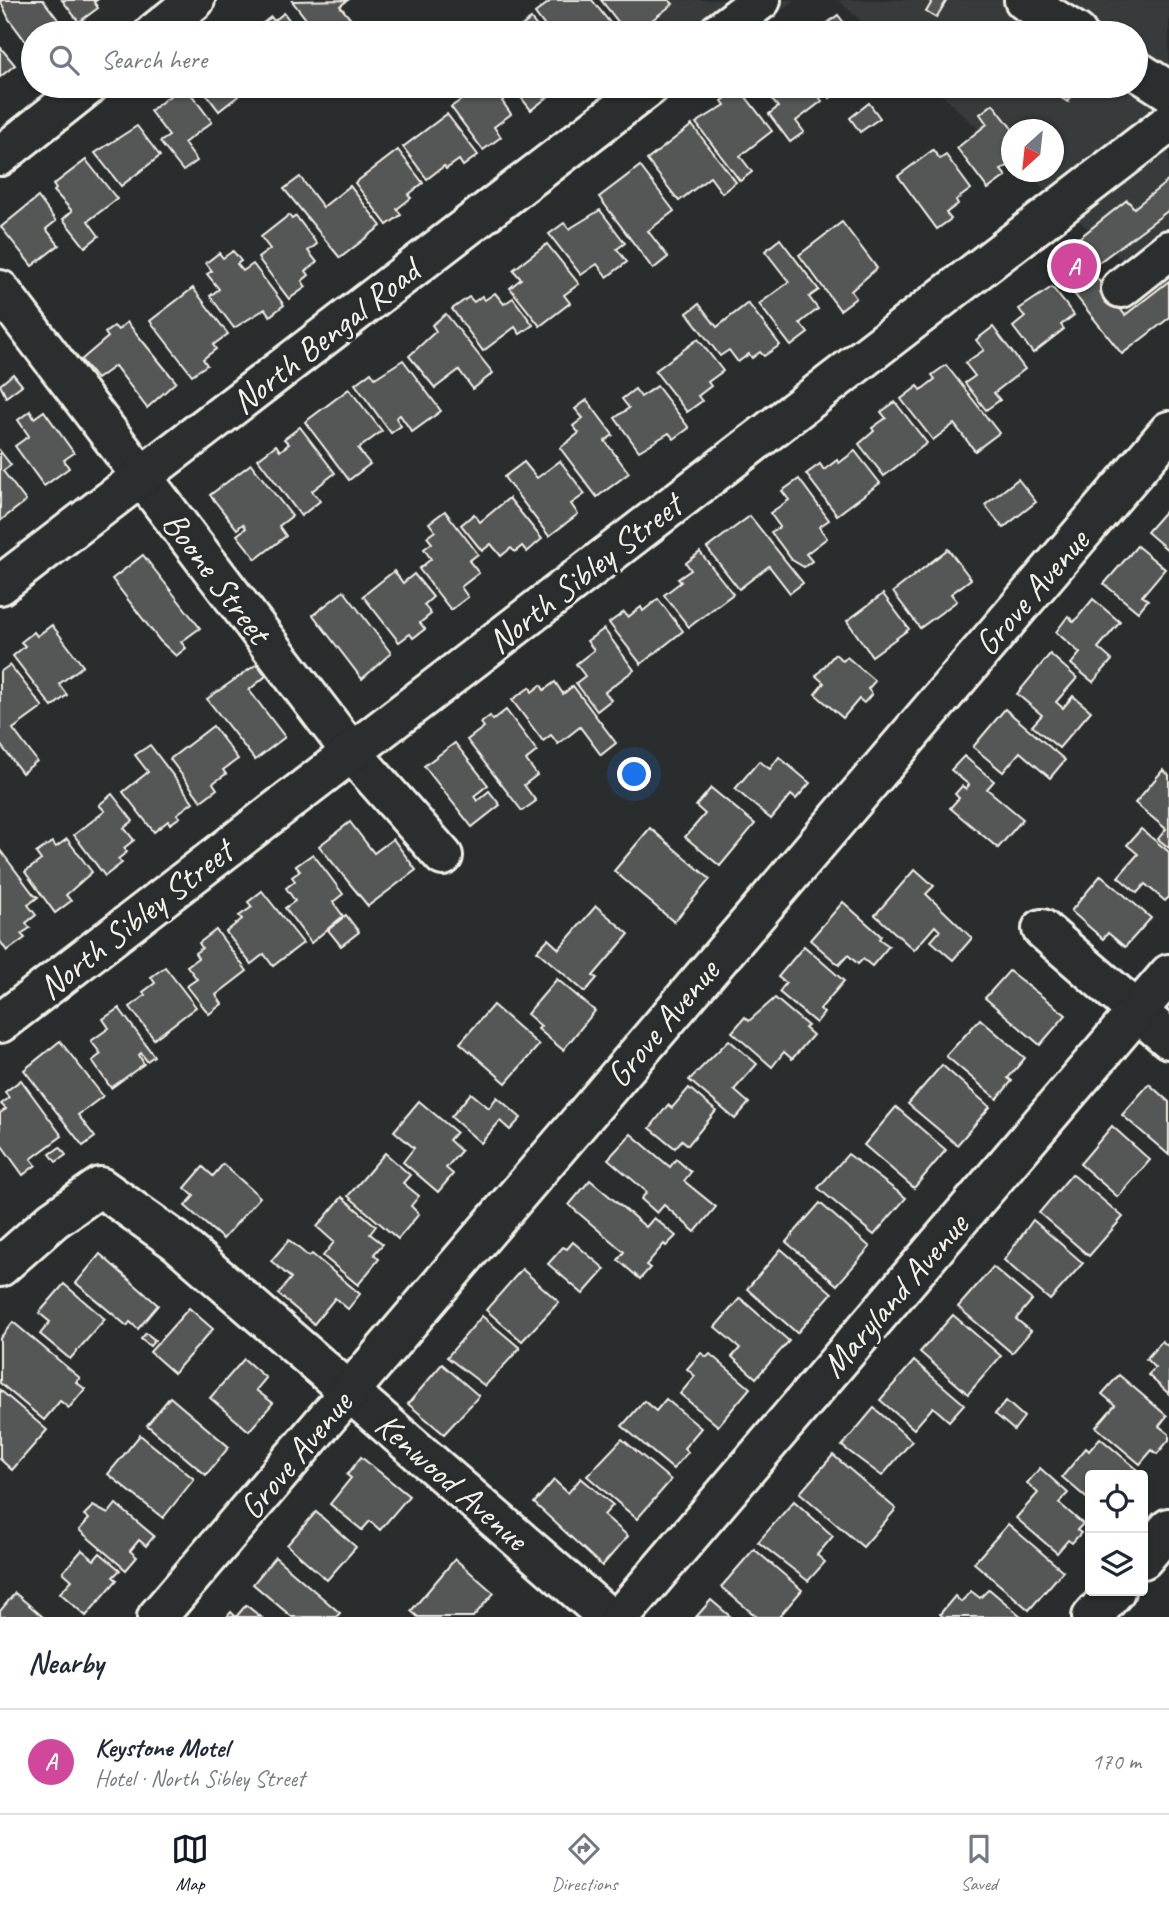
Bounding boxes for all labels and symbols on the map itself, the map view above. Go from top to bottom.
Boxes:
north arrow [1001,119,1064,182]
pin: A [1051,240,1097,292]
street label: North Bengal Road [222,246,433,424]
street label: North Sibley Street [478,481,694,663]
street label: Boone Street [152,502,283,655]
street label: Grove Avenue [964,518,1100,665]
your location [617,757,651,791]
street label: North Sibley Street [29,827,245,1009]
street label: Grove Avenue [596,948,731,1097]
street label: Maryland Avenue [811,1202,980,1387]
street label: Grove Avenue [229,1380,364,1529]
street label: Kenwood Avenue [366,1403,540,1562]

